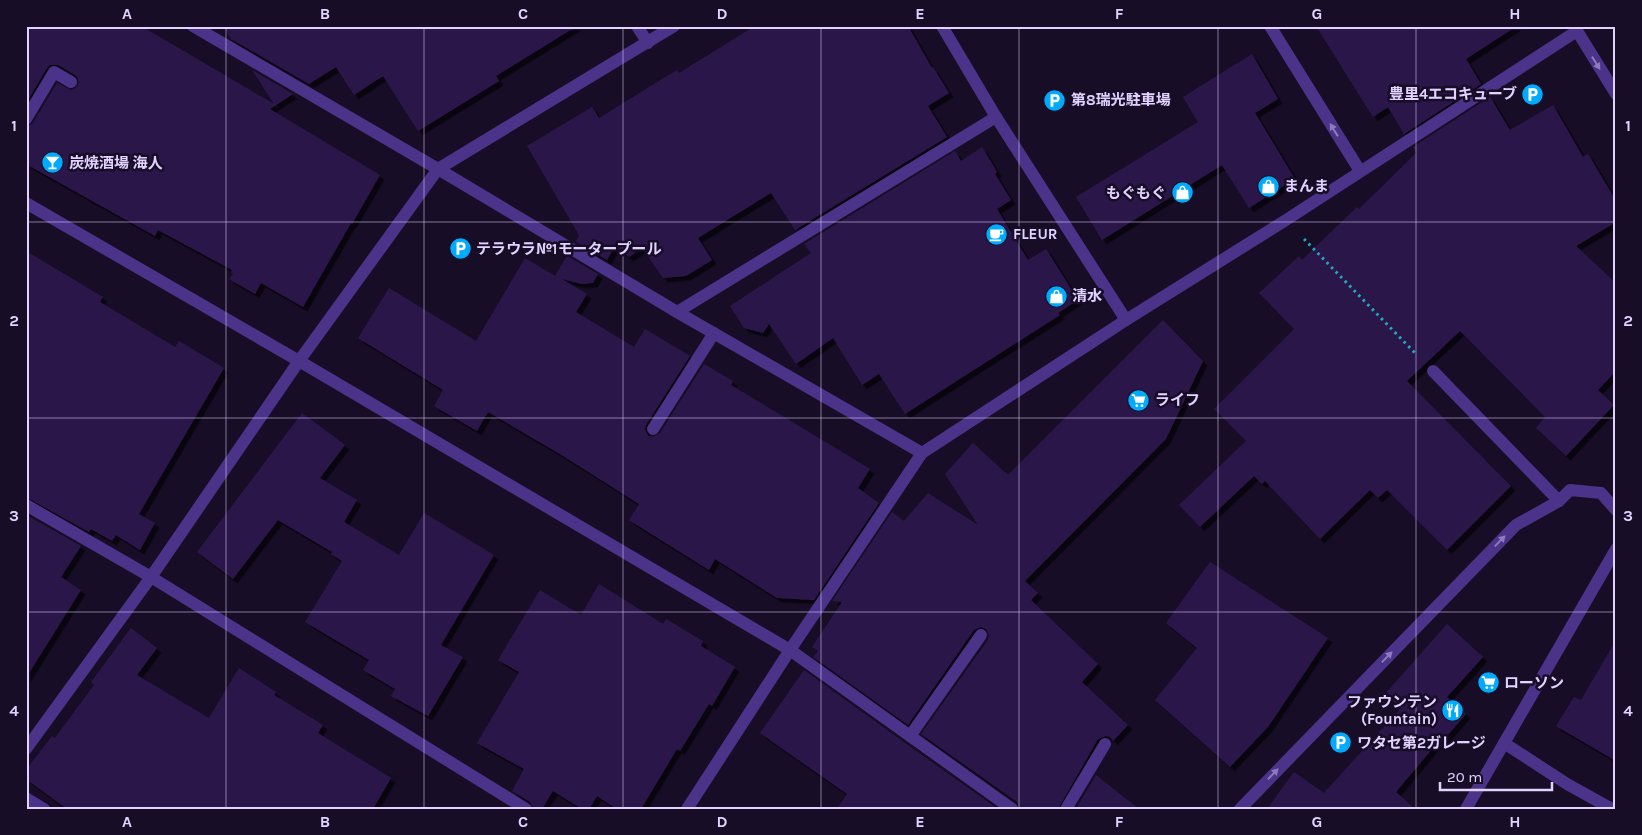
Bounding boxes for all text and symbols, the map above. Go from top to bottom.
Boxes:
text: A [122,4,132,23]
text: B [320,4,330,23]
text: C [518,4,528,23]
text: D [717,4,728,23]
text: E [915,4,925,23]
text: F [1115,4,1124,23]
text: G [1312,4,1322,23]
text: H [1509,4,1521,23]
one-way arrow [1592,56,1601,69]
parking icon: 豊里4エコキューブ [1521,82,1545,106]
place label: 豊里4エコキューブ [1389,85,1517,103]
parking icon: 第8瑞光駐車場 [1043,88,1067,112]
place label: 第8瑞光駐車場 [1071,91,1171,109]
text: 1 [11,116,17,135]
text: 1 [1625,116,1631,135]
one-way arrow [1330,123,1339,137]
bar icon: 炭焼酒場 海人 [41,151,65,175]
place label: 炭焼酒場 海人 [69,154,163,172]
shop icon: まんま [1256,174,1280,198]
place label: まんま [1284,177,1329,195]
shop icon: もぐもぐ [1170,181,1194,205]
place label: もぐもぐ [1106,184,1166,202]
cafe icon: FLEUR [985,222,1009,246]
place label: FLEUR [1013,225,1057,243]
parking icon: テラウラ№1モータープール [448,237,472,261]
place label: テラウラ№1モータープール [476,240,662,258]
shop icon: 清水 [1044,284,1068,308]
place label: 清水 [1072,287,1102,305]
text: 2 [9,311,19,330]
text: 2 [1623,311,1633,330]
supermarket icon: ライフ [1127,388,1151,412]
place label: ライフ [1155,391,1200,409]
text: 3 [9,506,19,525]
text: 3 [1623,506,1633,525]
one-way arrow [1494,535,1506,547]
one-way arrow [1381,652,1393,664]
supermarket icon: ローソン [1476,671,1500,695]
place label: ローソン [1504,674,1564,692]
place label: ファウンテン (Fountain) [1347,693,1437,728]
restaurant icon: ファウンテン (Fountain) [1441,699,1465,723]
text: 4 [9,701,19,720]
text: 4 [1623,701,1633,720]
parking icon: ワタセ第2ガレージ [1329,731,1353,755]
place label: ワタセ第2ガレージ [1357,734,1486,752]
scale bar [1440,760,1552,792]
one-way arrow [1267,768,1279,780]
text: 20 m [1447,768,1482,786]
text: A [122,812,132,831]
text: B [320,812,330,831]
text: C [518,812,528,831]
text: D [717,812,728,831]
text: E [915,812,925,831]
text: F [1115,812,1124,831]
text: G [1312,812,1322,831]
text: H [1509,812,1521,831]

